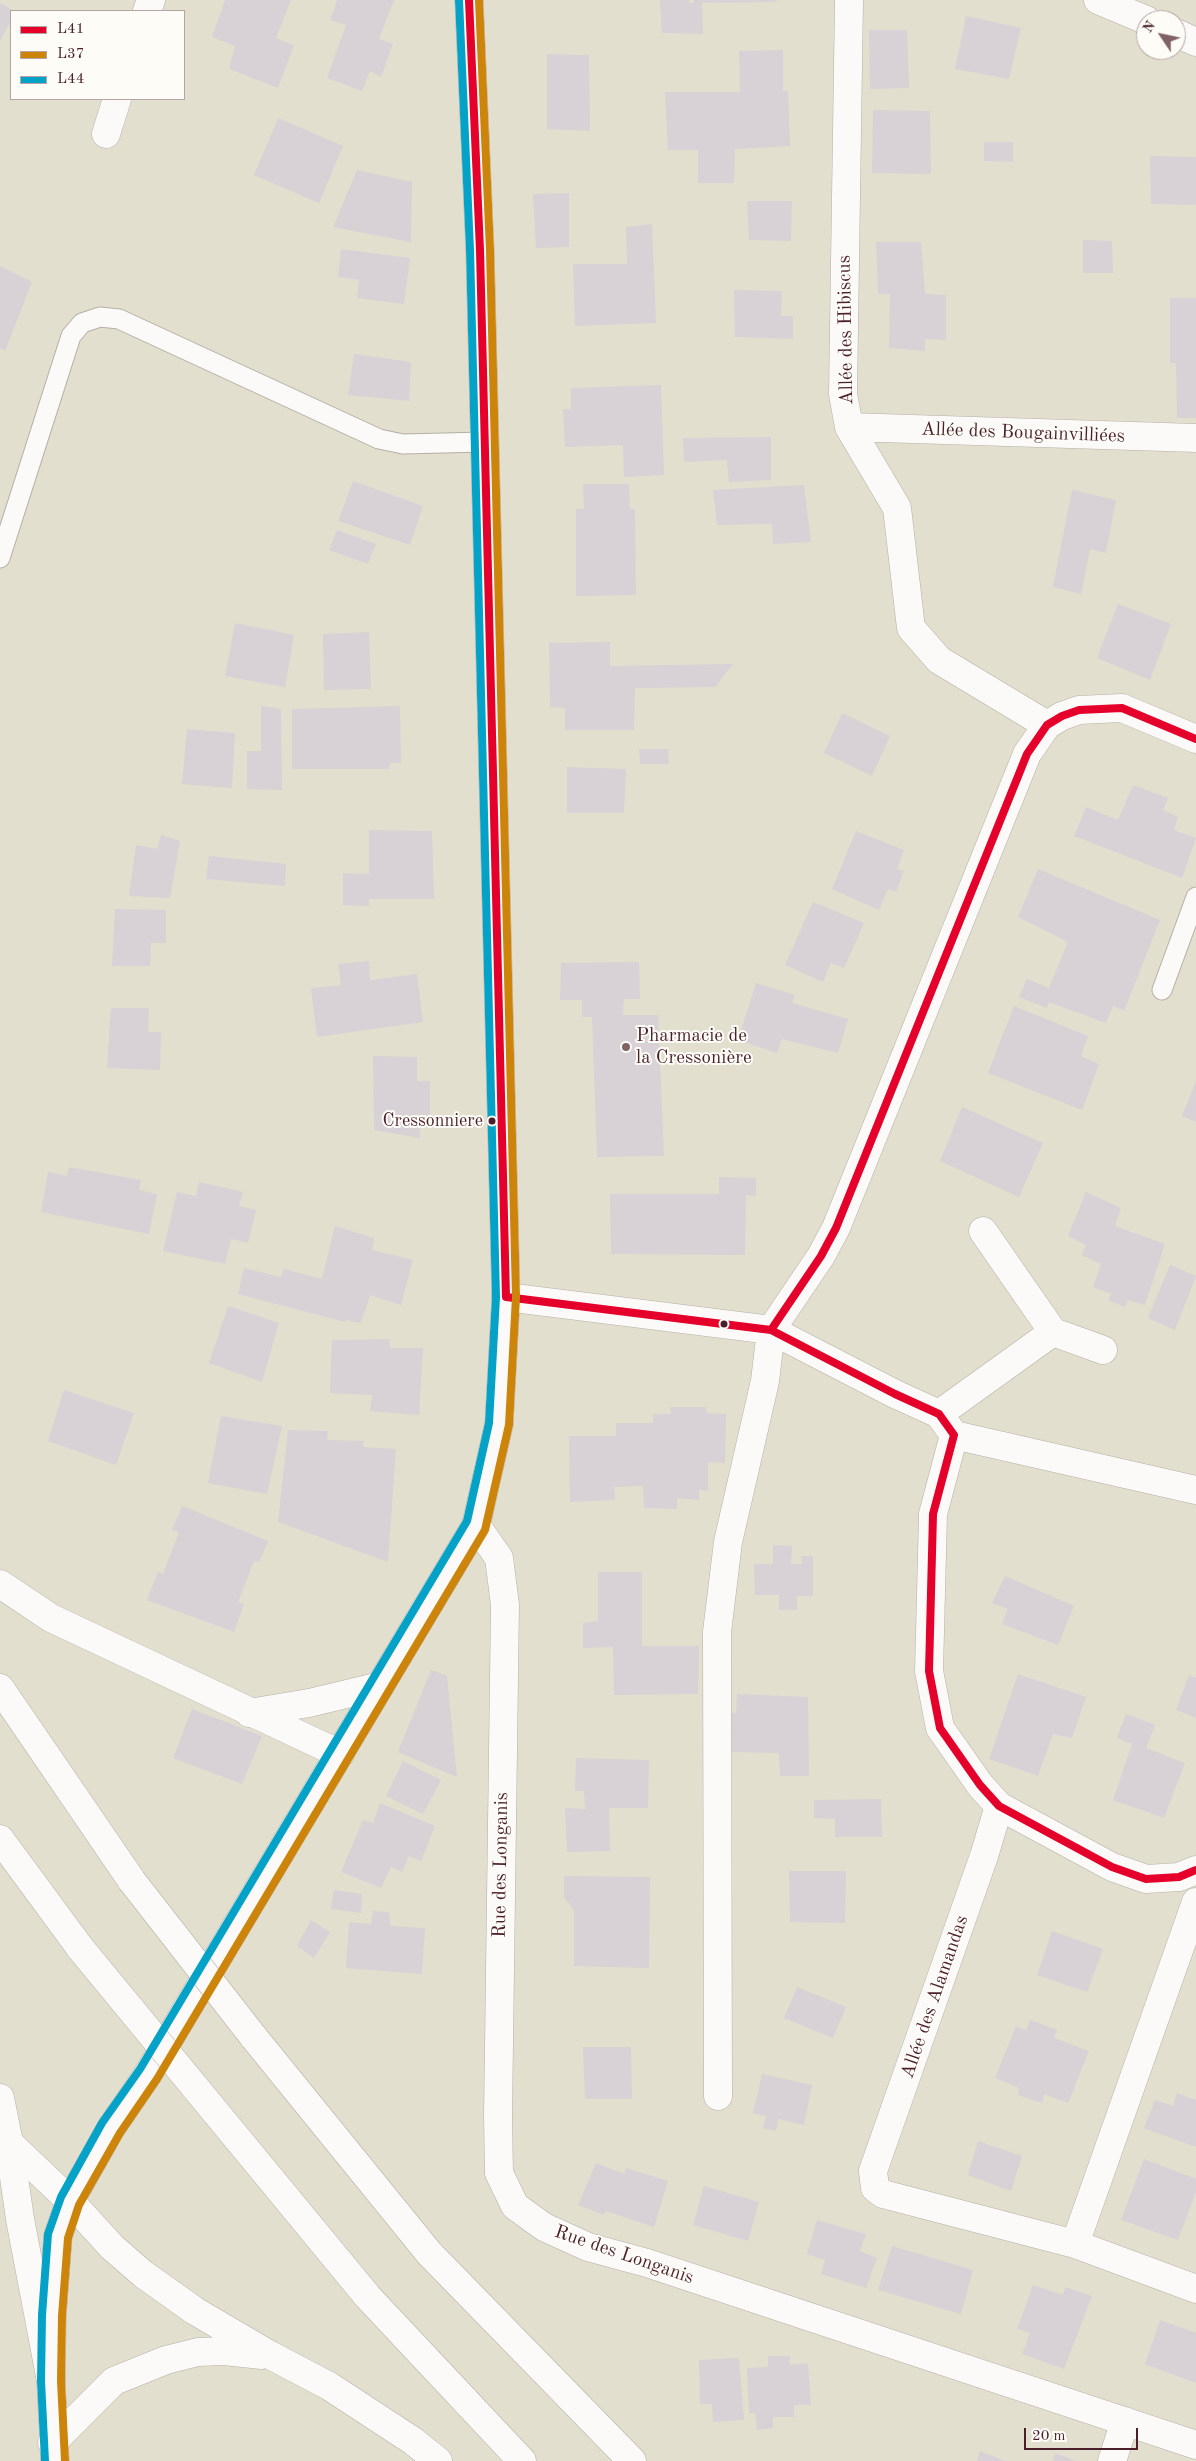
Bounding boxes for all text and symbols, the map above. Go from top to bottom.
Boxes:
legend [10,10,185,100]
north arrow [1136,10,1186,60]
text: N [1141,19,1158,36]
text: L41 [57,22,84,37]
text: L37 [57,47,84,62]
text: L44 [57,72,84,87]
street label: Allée des Hibiscus [833,255,859,405]
street label: Allée des Bougainvilliées [921,418,1125,448]
place label: Pharmacie de la Cressonière [636,1025,752,1069]
marker: Pharmacie de la Cressonière [620,1041,632,1053]
place label: Cressonniere [382,1110,483,1132]
marker: Cressonniere [487,1116,497,1126]
unlabelled marker [719,1319,729,1329]
street label: Rue des Longanis [488,1792,514,1938]
street label: Allée des Alamandas [896,1912,974,2082]
street label: Rue des Longanis [551,2220,697,2290]
scale bar [1026,2418,1140,2450]
text: 20 m [1032,2429,1066,2444]

